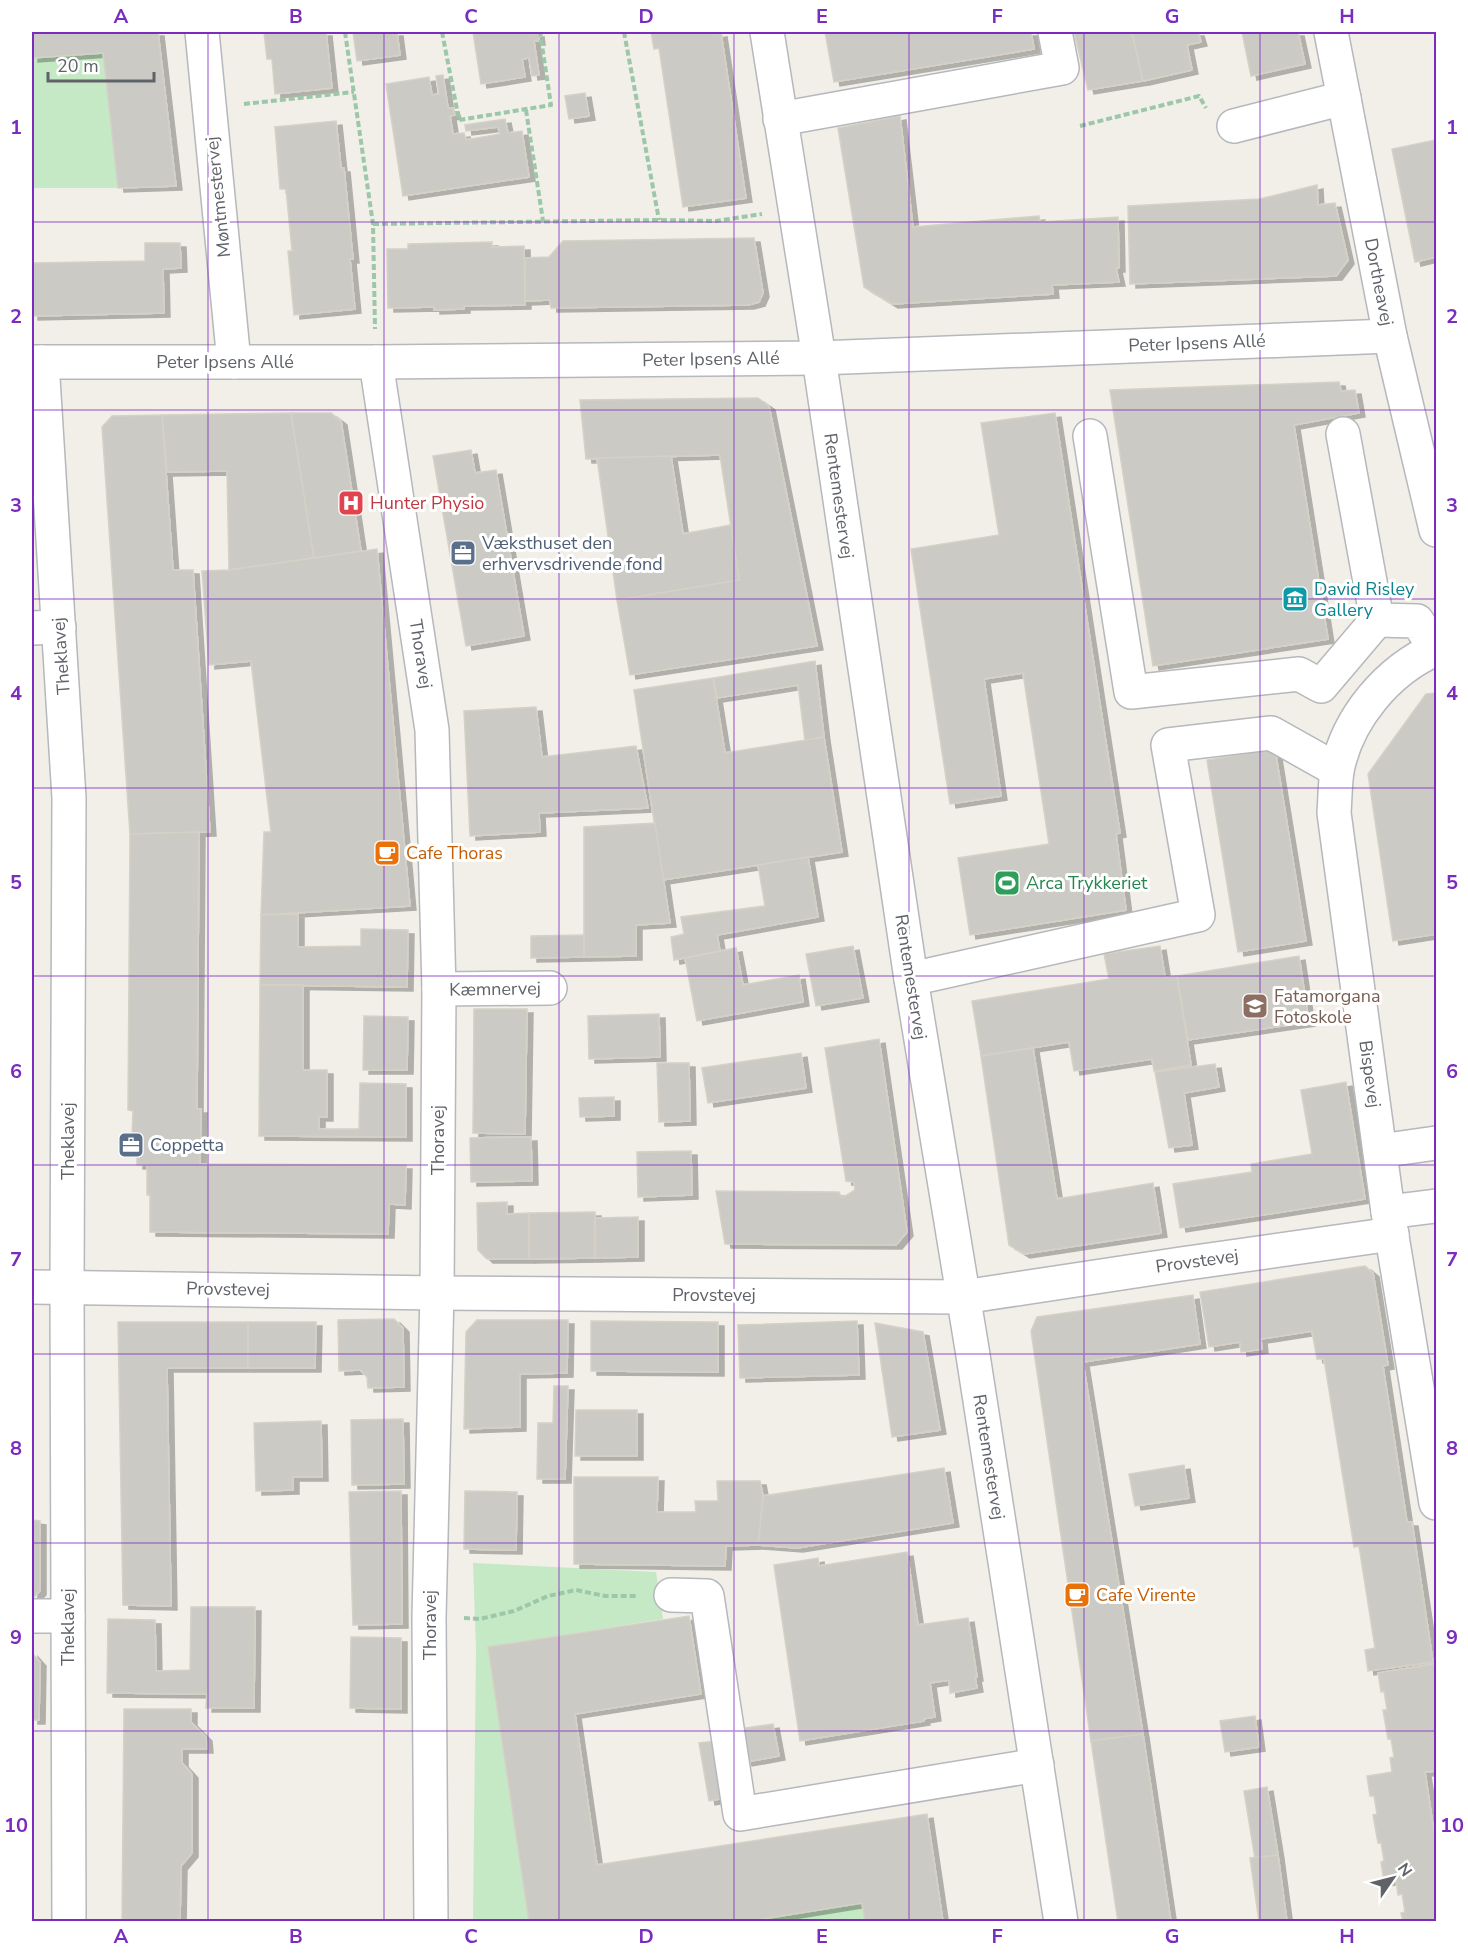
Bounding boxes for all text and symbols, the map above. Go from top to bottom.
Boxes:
text: A [114,3,129,30]
text: B [289,3,303,30]
text: C [464,3,478,30]
text: D [638,3,654,30]
text: E [816,3,828,30]
text: F [991,3,1003,30]
text: G [1165,3,1179,30]
text: H [1339,3,1355,30]
scale bar [48,45,154,83]
text: 20 m [57,54,99,78]
text: 1 [10,114,22,141]
text: 1 [1446,114,1458,141]
street label: Møntmestervej [200,135,236,259]
street label: Dortheavej [1359,236,1399,328]
text: 2 [10,303,22,330]
text: 2 [1446,303,1458,330]
street label: Peter Ipsens Allé [1128,329,1266,357]
street label: Peter Ipsens Allé [642,346,780,372]
street label: Peter Ipsens Allé [156,350,294,374]
street label: Rentemestervej [818,432,860,560]
hospital icon: Hunter Physio [336,488,366,518]
place label: Hunter Physio [370,491,484,515]
text: 3 [10,492,22,519]
text: 3 [1446,492,1458,519]
place label: Væksthuset den erhvervsdrivende fond [481,531,663,576]
office icon: Væksthuset den erhvervsdrivende fond [448,538,478,568]
place label: David Risley Gallery [1314,577,1415,622]
museum icon: David Risley Gallery [1280,584,1310,614]
street label: Theklavej [46,617,76,695]
street label: Thoravej [404,618,438,690]
text: 4 [10,680,22,707]
text: 4 [1446,680,1458,707]
cafe icon: Cafe Thoras [372,838,402,868]
place label: Cafe Thoras [406,841,503,865]
sports icon: Arca Trykkeriet [992,868,1022,898]
text: 5 [10,869,22,896]
text: 5 [1446,869,1458,896]
place label: Arca Trykkeriet [1026,871,1148,895]
street label: Rentemestervej [889,913,933,1041]
street label: Kæmnervej [449,976,541,1002]
place label: Fatamorgana Fotoskole [1274,984,1380,1029]
school or university icon: Fatamorgana Fotoskole [1240,991,1270,1021]
street label: Bispevej [1353,1039,1387,1109]
text: 6 [10,1058,22,1085]
text: 6 [1446,1058,1458,1085]
street label: Theklavej [56,1102,80,1180]
street label: Thoravej [426,1105,450,1175]
office icon: Coppetta [116,1130,146,1160]
place label: Coppetta [150,1133,224,1157]
street label: Provstevej [1154,1243,1240,1279]
text: 7 [10,1246,22,1273]
text: 7 [1446,1246,1458,1273]
street label: Provstevej [186,1276,270,1302]
street label: Provstevej [672,1283,756,1307]
street label: Rentemestervej [967,1393,1011,1521]
text: 8 [10,1435,22,1462]
text: 8 [1446,1435,1458,1462]
cafe icon: Cafe Virente [1062,1580,1092,1610]
place label: Cafe Virente [1096,1583,1196,1607]
street label: Theklavej [56,1588,80,1666]
street label: Thoravej [418,1590,442,1660]
text: 9 [10,1624,22,1651]
text: 9 [1446,1624,1458,1651]
text: 10 [4,1812,28,1839]
text: 10 [1440,1812,1464,1839]
north arrow [1363,1848,1423,1908]
text: N [1392,1859,1417,1881]
text: A [114,1923,129,1950]
text: B [289,1923,303,1950]
text: C [464,1923,478,1950]
text: D [638,1923,654,1950]
text: E [816,1923,828,1950]
text: F [991,1923,1003,1950]
text: G [1165,1923,1179,1950]
text: H [1339,1923,1355,1950]

